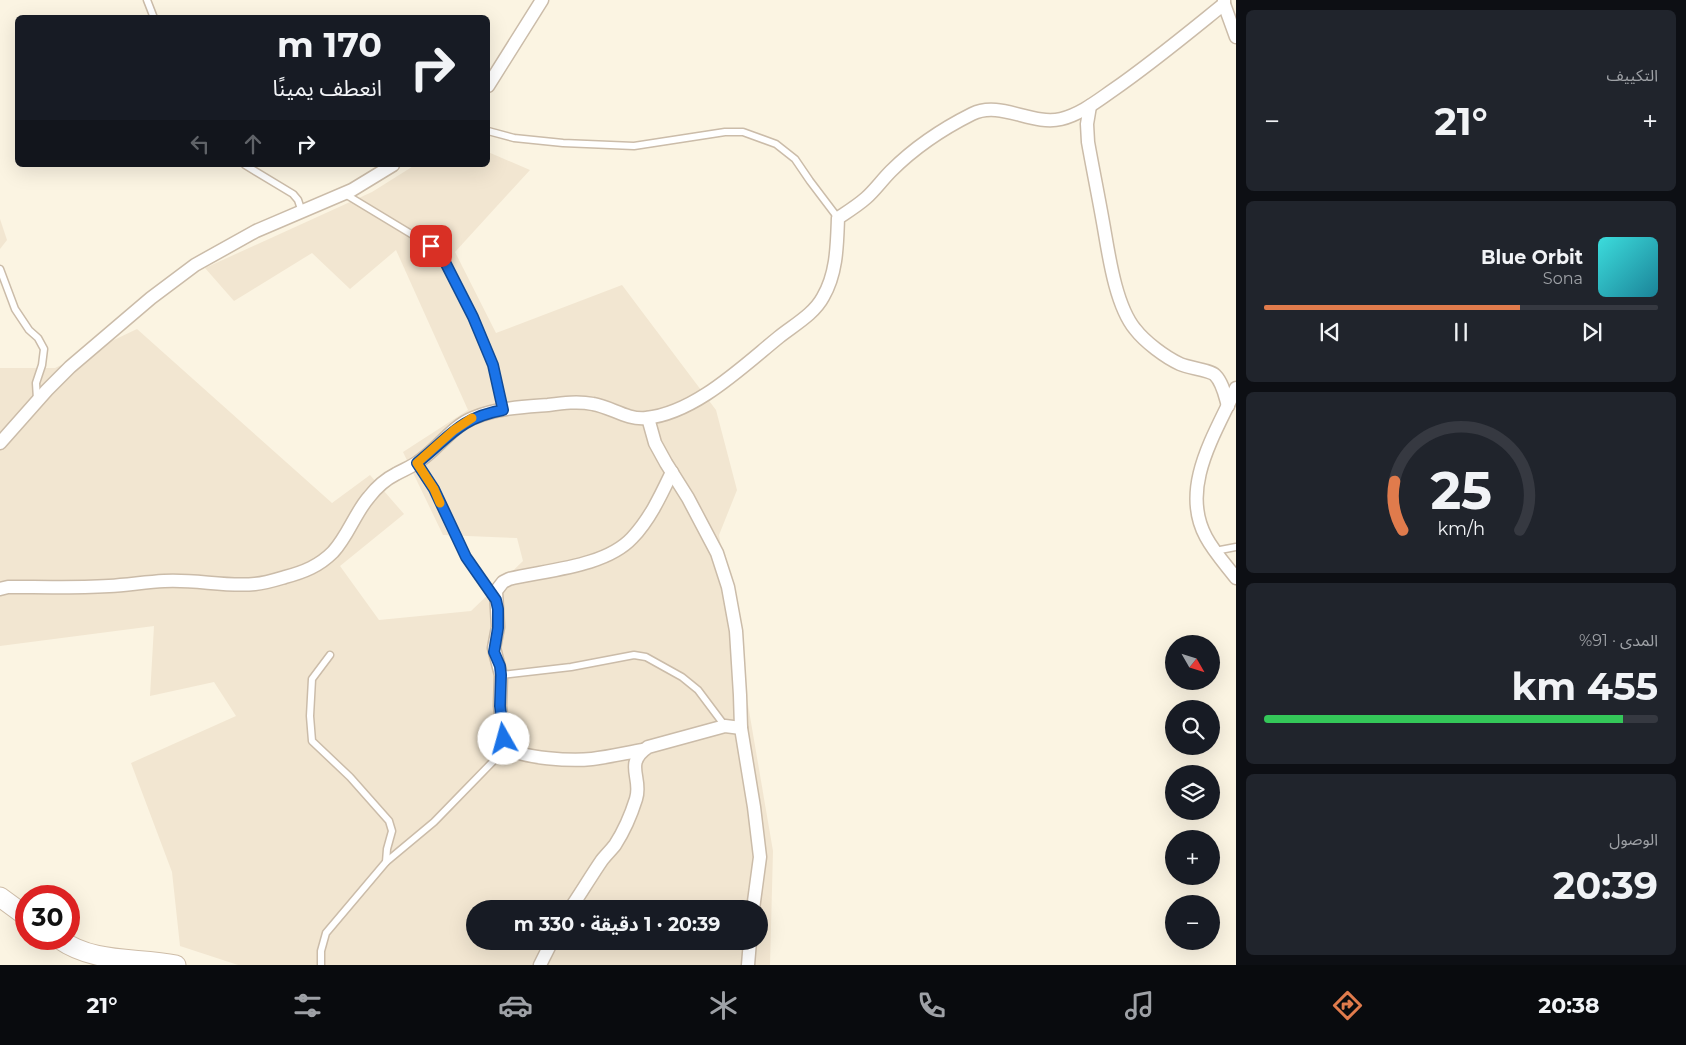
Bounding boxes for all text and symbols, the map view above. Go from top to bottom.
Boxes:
text: 170 m [277,23,382,66]
icon: right [400,35,465,100]
text: التكييف [1606,66,1658,85]
text: انعطف يمينًا [272,75,382,102]
text: 21° [1434,98,1488,145]
text: − [1264,104,1280,138]
text: + [1642,104,1658,138]
icon: left [186,130,214,158]
icon: ahead [239,130,267,158]
icon: right [292,130,320,158]
pin [410,225,452,267]
icon: arrive [417,232,445,260]
text: Blue Orbit [1481,246,1583,269]
text: Sona [1543,269,1583,288]
icon: previous [1316,318,1344,346]
icon: pause [1447,318,1475,346]
icon: next [1578,318,1606,346]
text: 25 [1430,459,1492,522]
text: km/h [1437,518,1485,539]
text: المدى · 91% [1579,631,1658,650]
north arrow [1165,635,1220,690]
map controls [1165,635,1220,950]
text: 455 km [1511,663,1658,710]
button: search [1165,700,1220,755]
position arrow [477,712,529,764]
button: layers [1165,765,1220,820]
button: + [1165,830,1220,885]
text: الوصول [1609,830,1658,849]
text: 20:39 [1553,862,1658,909]
speed limit sign: 30 [15,885,80,950]
button: − [1165,895,1220,950]
text: 20:39 · 1 دقيقة · 330 m [514,913,720,936]
icon: filters [290,988,325,1023]
icon: car [498,988,533,1023]
icon: climate [706,988,741,1023]
icon: phone [914,988,949,1023]
icon: music [1122,988,1157,1023]
icon: directions [1330,988,1365,1023]
text: 21° [87,992,117,1019]
text: 20:38 [1538,992,1600,1019]

